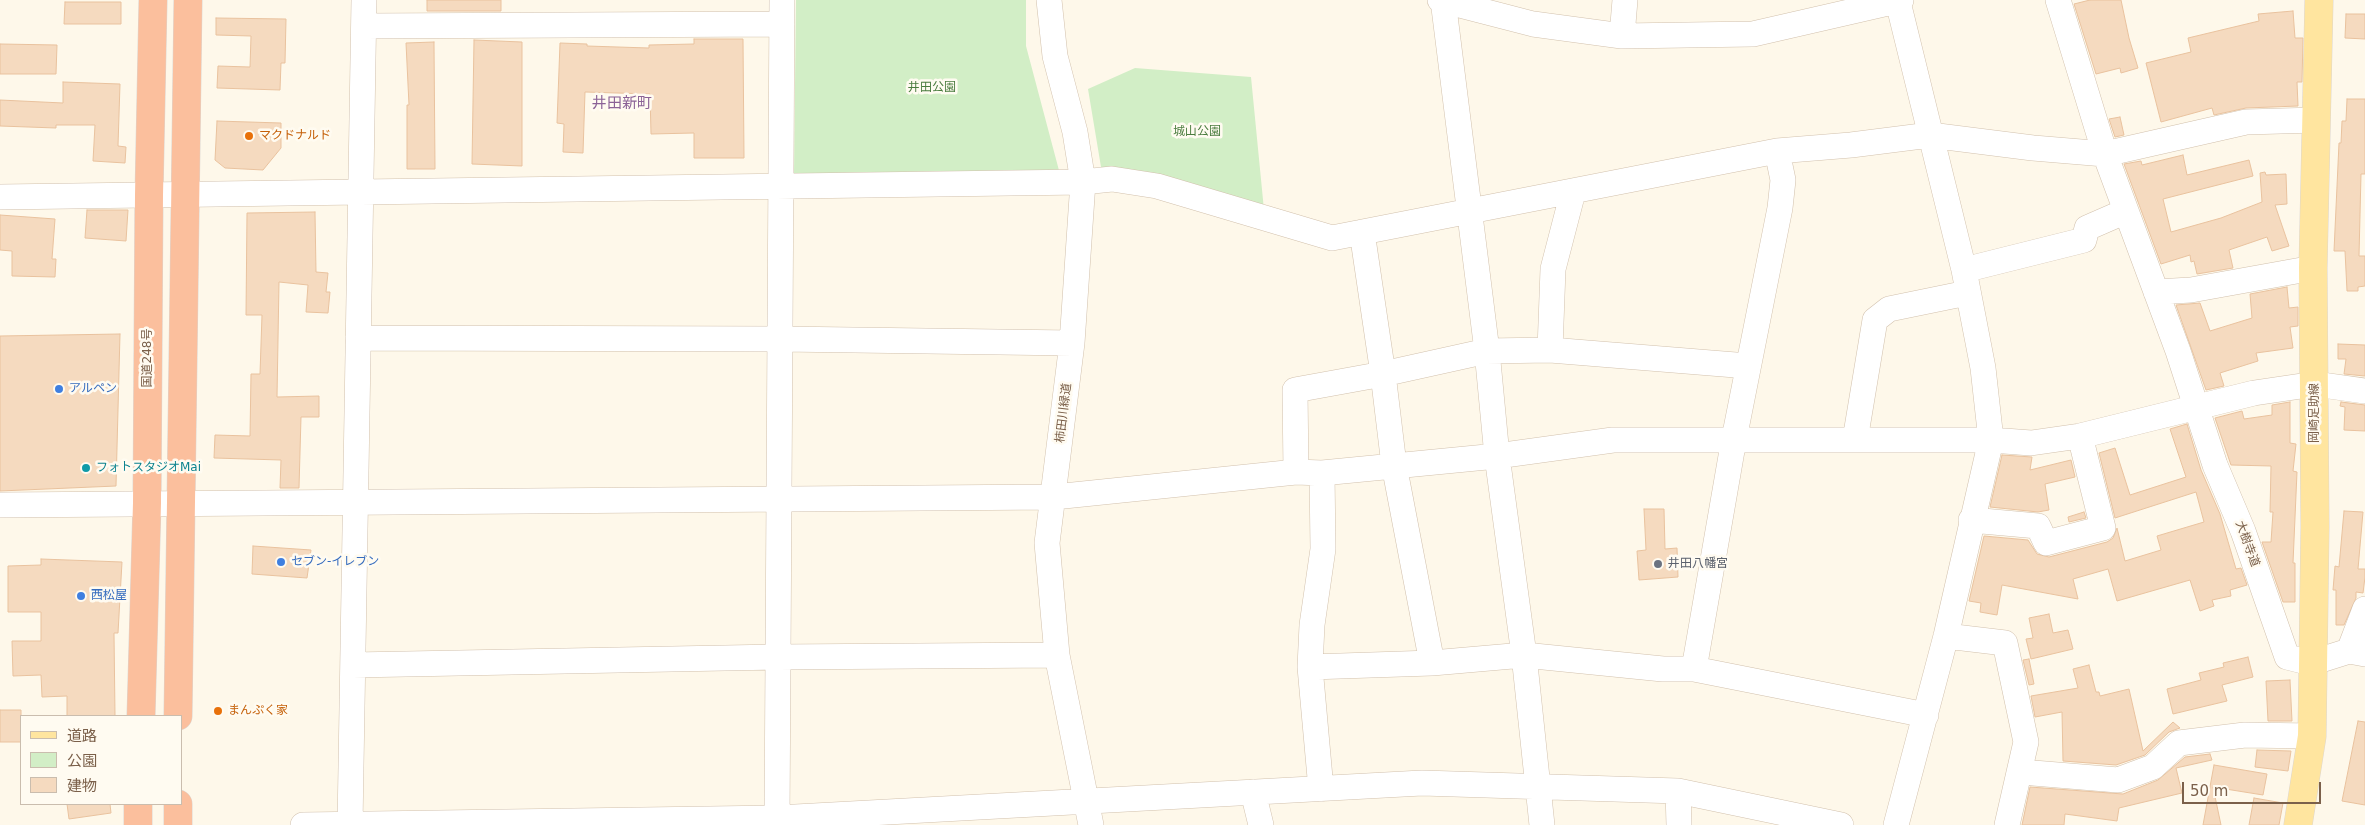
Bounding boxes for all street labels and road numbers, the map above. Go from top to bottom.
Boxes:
street label: 国道248号 [141,329,155,387]
street label: 柿田川緑道 [1053,382,1075,444]
street label: 岡崎足助線 [2308,383,2322,443]
street label: 大樹寺道 [2232,519,2262,569]

